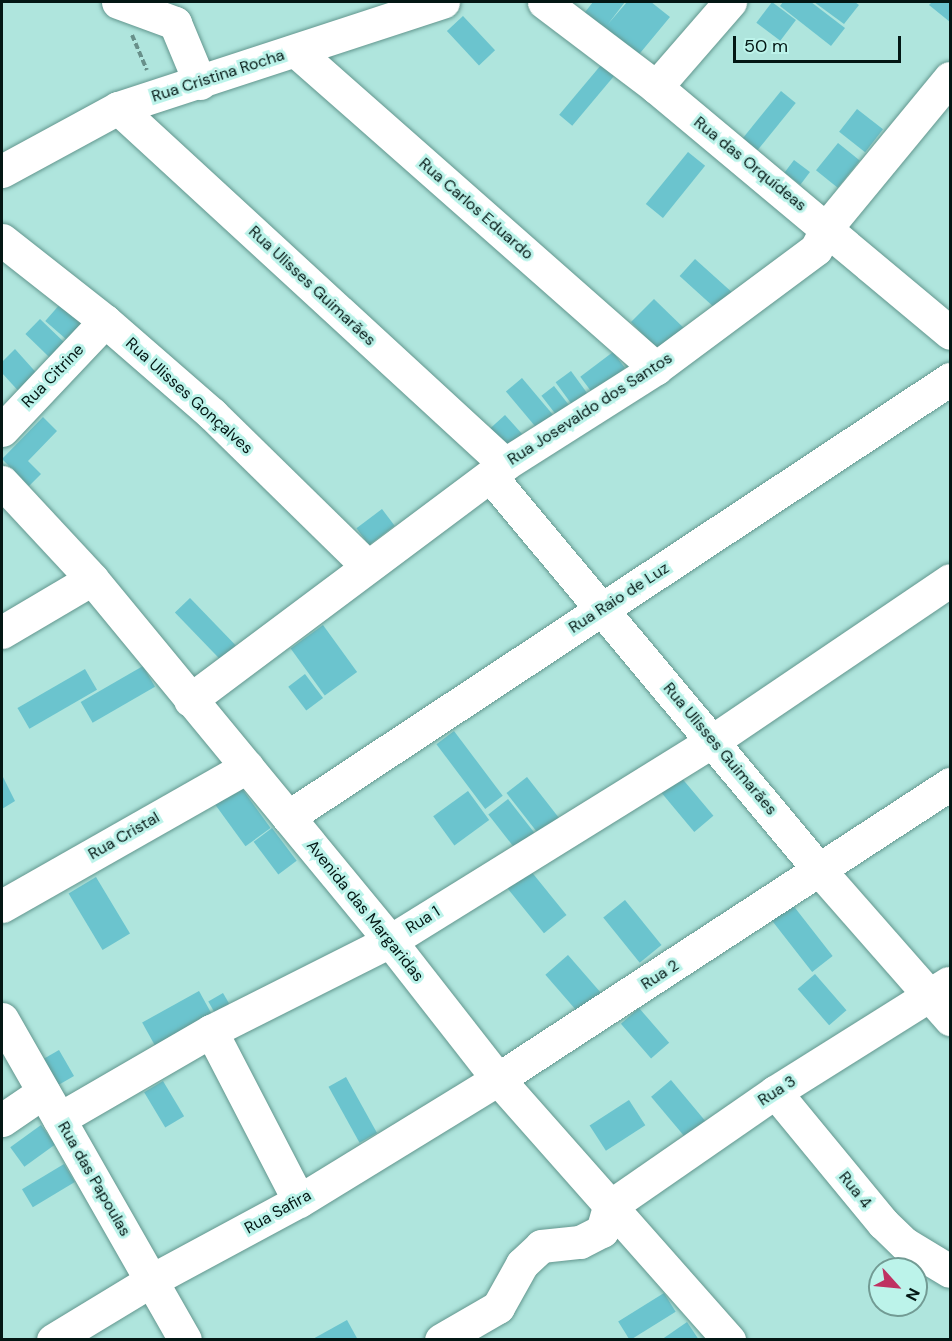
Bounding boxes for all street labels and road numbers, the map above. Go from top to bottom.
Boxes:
street label: Rua Cristina Rocha [149,45,287,107]
street label: Rua das Orquídeas [690,113,810,215]
street label: Rua Carlos Eduardo [415,154,537,264]
street label: Rua Ulisses Guimarães [244,222,380,350]
street label: Rua Ulisses Gonçalves [122,334,256,458]
street label: Rua Citrine [18,340,88,412]
street label: Rua Josevaldo dos Santos [504,349,676,469]
street label: Rua Raio de Luz [565,558,673,638]
street label: Rua Ulisses Guimarães [659,679,781,819]
street label: Rua Cristal [85,808,163,864]
street label: Avenida das Margaridas [302,837,428,985]
street label: Rua 1 [402,902,444,938]
street label: Rua 2 [638,956,682,994]
street label: Rua 3 [755,1072,799,1110]
street label: Rua das Papoulas [53,1118,135,1240]
street label: Rua 4 [835,1168,875,1212]
street label: Rua Safira [241,1186,315,1238]

